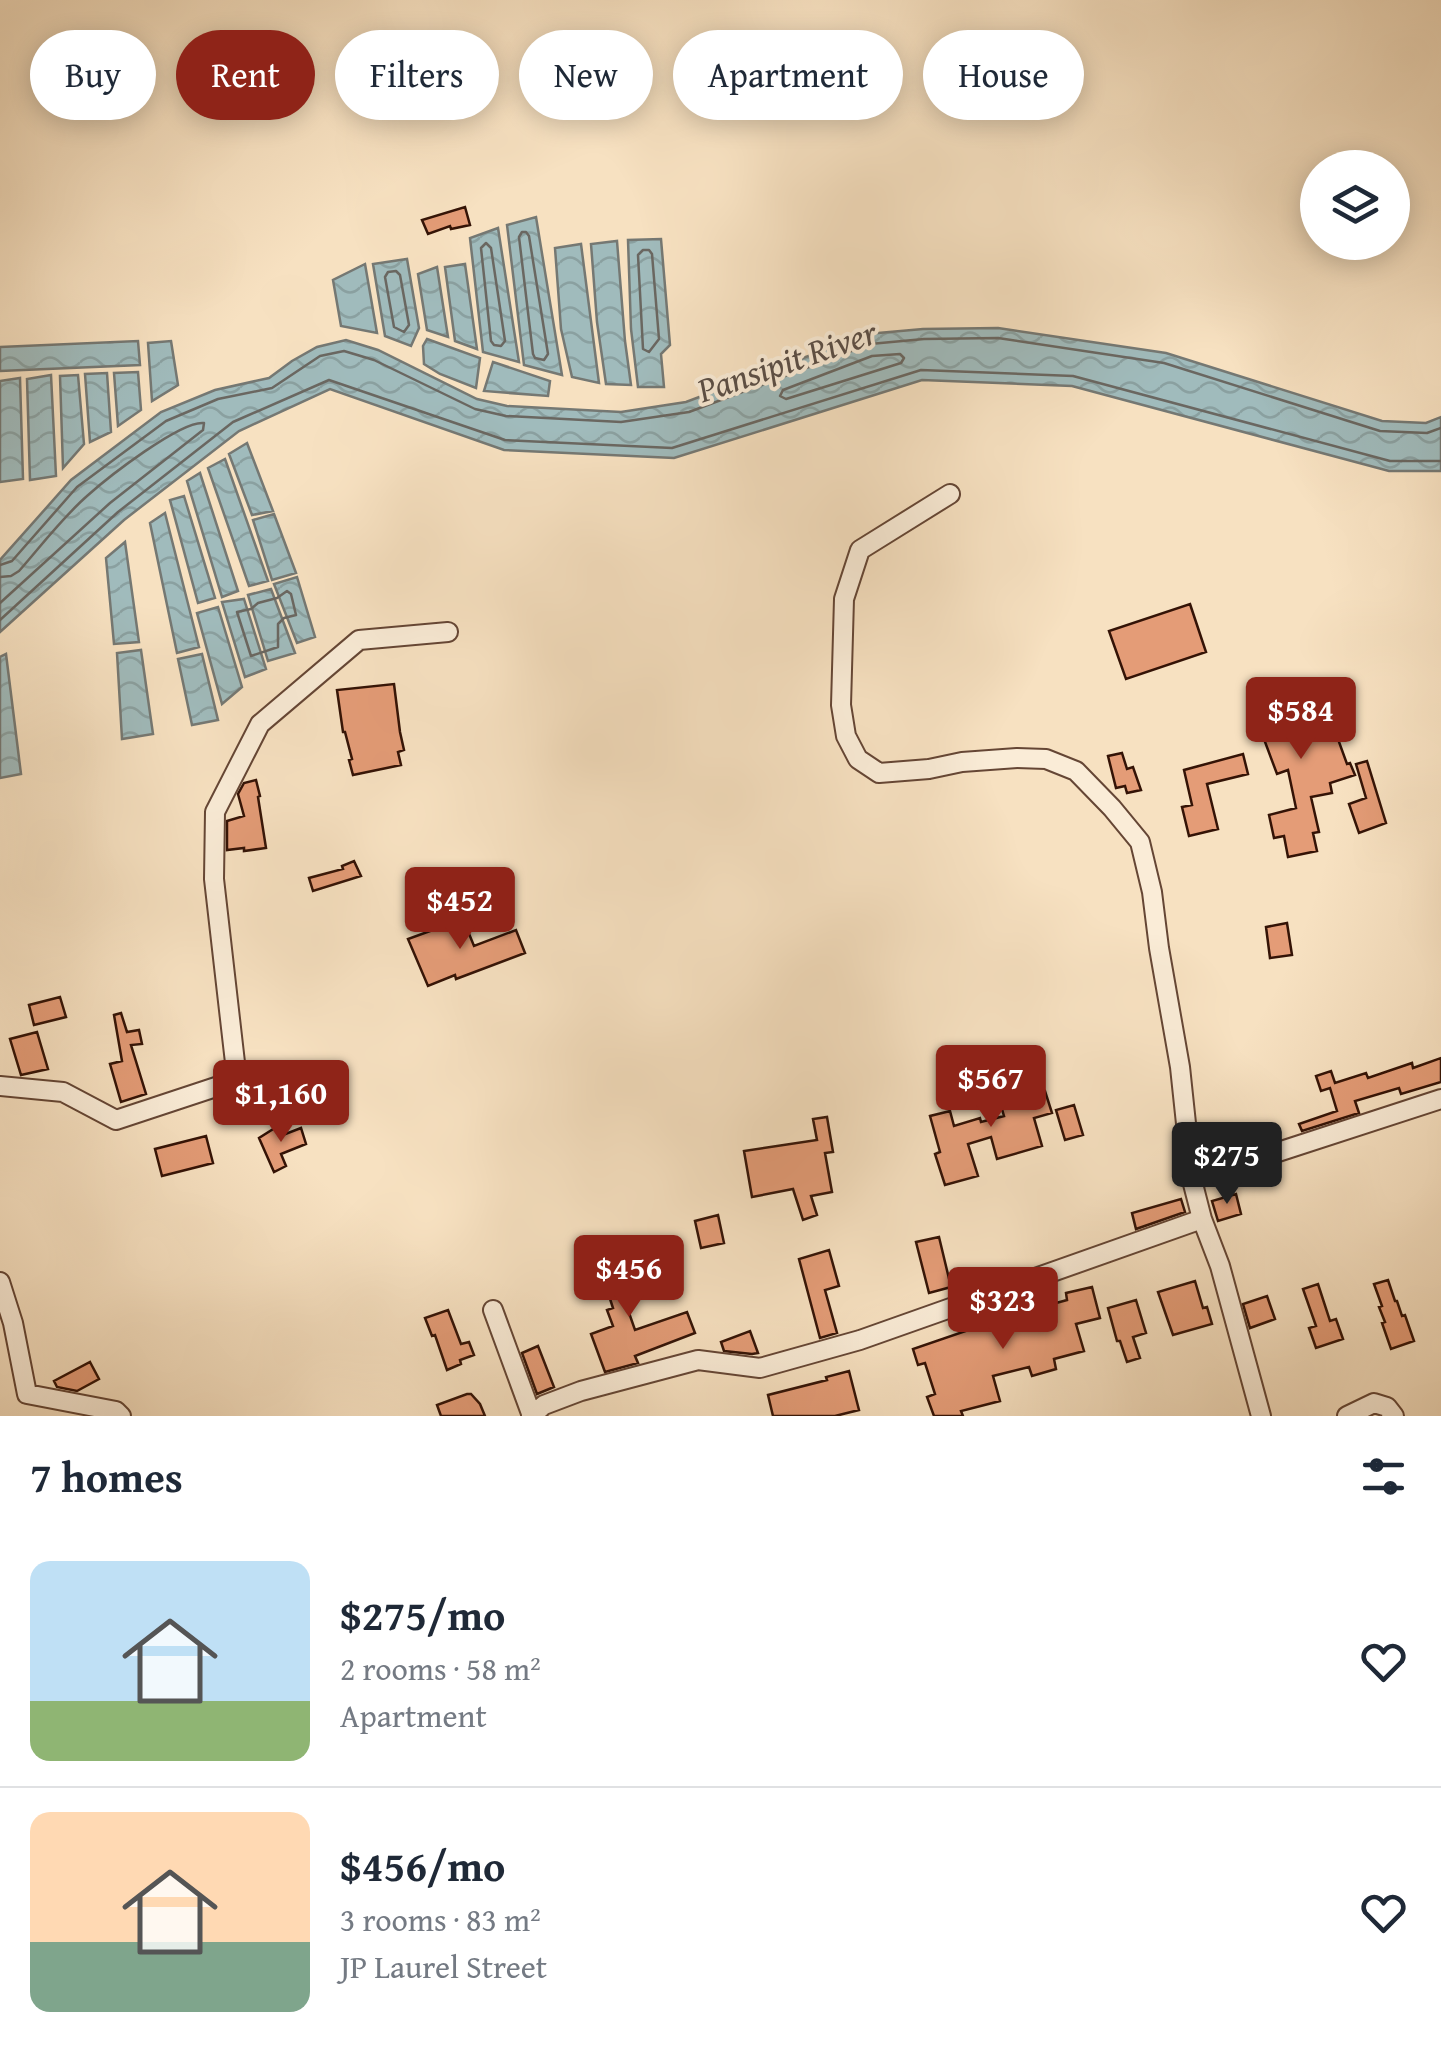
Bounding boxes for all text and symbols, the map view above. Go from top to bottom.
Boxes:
chip: Buy [30,30,156,120]
chip: Rent [176,30,315,120]
chip: Filters [335,30,499,120]
chip: New [519,30,653,120]
chip: Apartment [673,30,903,120]
chip: House [923,30,1084,120]
map controls [1300,150,1410,260]
button: layers [1300,150,1410,260]
water label: Pansipit River [689,306,884,415]
pin: $584 [1242,677,1360,762]
text: $584 [1268,686,1334,733]
pin: $452 [401,867,519,952]
text: $452 [427,876,493,923]
pin: $567 [932,1045,1050,1130]
text: $567 [958,1054,1024,1101]
pin: $1,160 [200,1060,362,1145]
text: $1,160 [235,1069,327,1116]
pin: $275 [1168,1122,1286,1207]
text: $275 [1194,1131,1260,1178]
pin: $456 [570,1235,688,1320]
text: $456 [596,1244,662,1291]
pin: $323 [944,1267,1062,1352]
text: $323 [970,1276,1036,1323]
text: 7 homes [30,1446,183,1507]
icon: filters [1356,1449,1411,1504]
text: $275/mo [340,1584,505,1645]
icon: home [110,1601,230,1721]
icon: heart [1356,1634,1411,1689]
text: 2 rooms · 58 m² [340,1645,541,1692]
text: Apartment [340,1692,487,1739]
text: $456/mo [340,1835,505,1896]
icon: home [110,1852,230,1972]
icon: heart [1356,1885,1411,1940]
text: 3 rooms · 83 m² [340,1896,541,1943]
text: JP Laurel Street [340,1943,547,1990]

